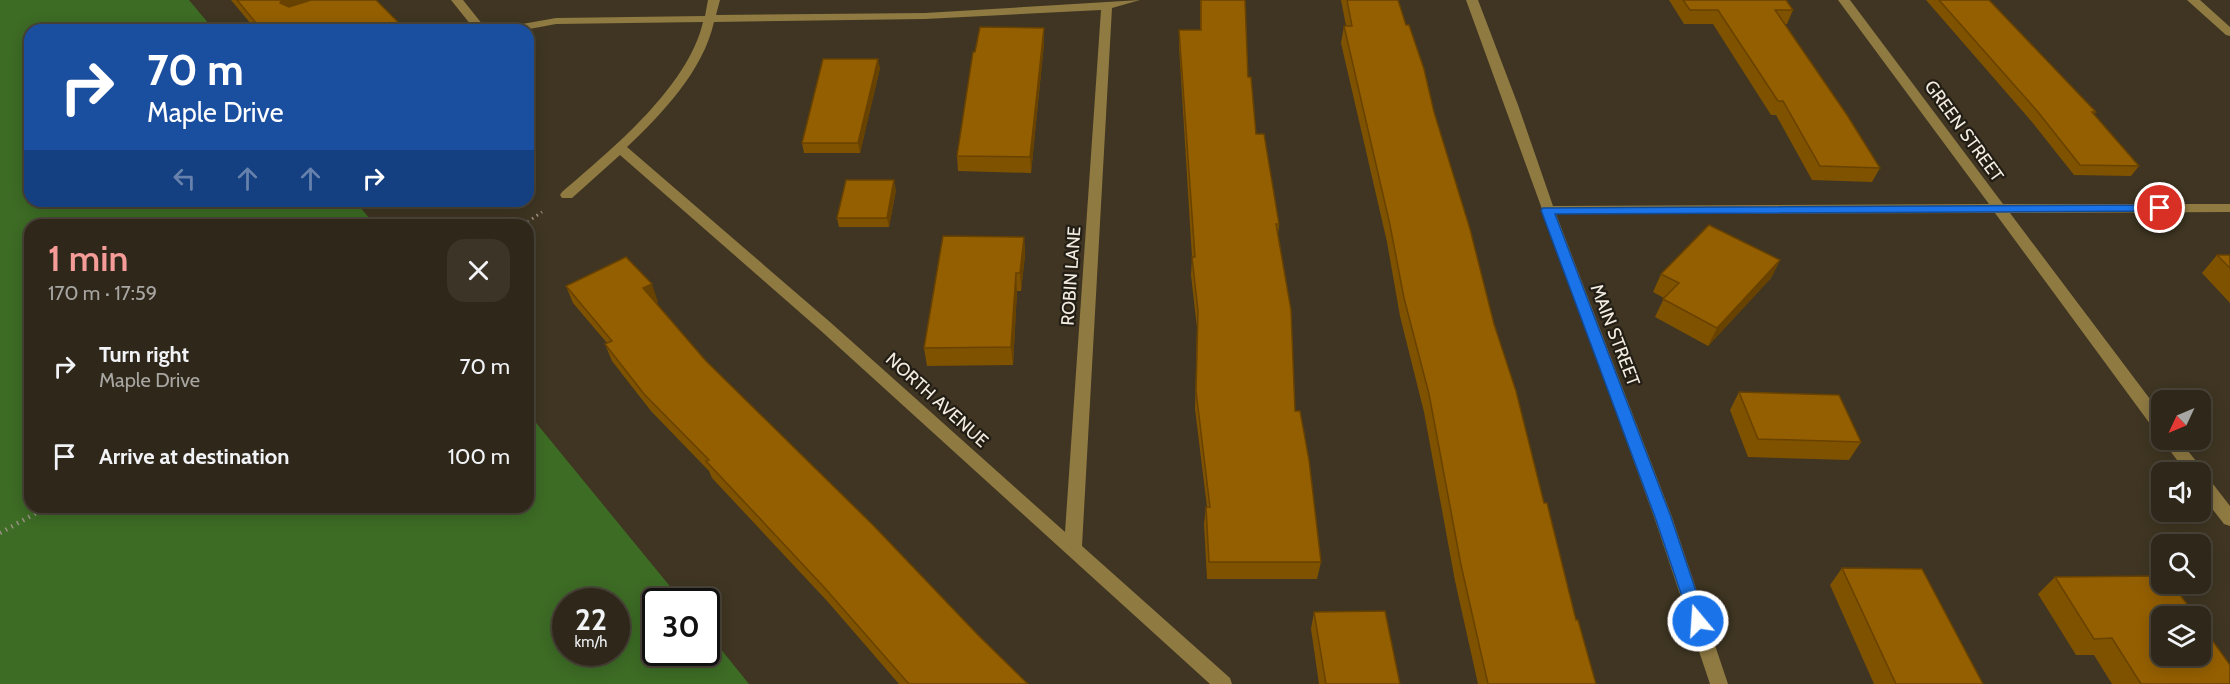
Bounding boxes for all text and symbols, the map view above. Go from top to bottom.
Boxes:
text: 70 m [147,44,244,96]
icon: right [48,48,126,126]
street label: GREEN STREET [1920,76,2008,186]
text: Maple Drive [147,96,283,129]
icon: left [168,162,201,195]
icon: ahead [231,162,264,195]
icon: ahead [294,162,327,195]
icon: right [357,162,390,195]
pin [2134,182,2185,233]
icon: arrive [2143,191,2176,224]
street label: ROBIN LANE [1057,226,1085,326]
text: 1 min [48,236,128,280]
button: close [447,239,510,302]
text: 170 m · 17:59 [48,281,157,305]
street label: MAIN STREET [1585,281,1645,390]
text: Turn right [99,341,189,368]
street label: NORTH AVENUE [881,348,993,452]
icon: right [48,350,81,383]
text: 70 m [460,353,510,380]
text: Maple Drive [99,368,200,392]
north arrow [2151,390,2211,450]
map controls [2151,390,2211,666]
icon: arrive [48,440,81,473]
text: Arrive at destination [99,443,289,470]
text: 100 m [448,443,510,470]
button: sound [2151,462,2211,522]
button: search [2151,534,2211,594]
speed limit sign: 30 [642,588,720,666]
position arrow [1666,589,1730,653]
text: 22 [575,601,607,638]
button: layers [2151,606,2211,666]
text: km/h [575,633,607,651]

